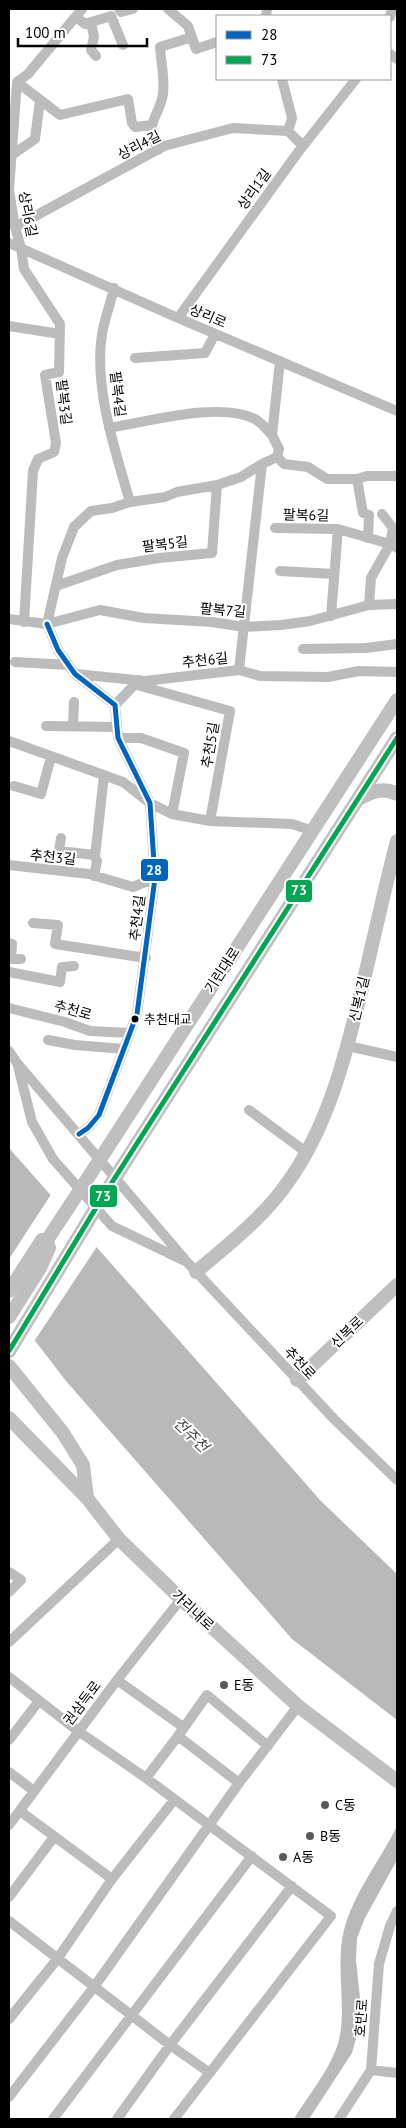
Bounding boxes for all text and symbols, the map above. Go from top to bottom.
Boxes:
scale bar [18,15,146,47]
legend [216,15,391,80]
text: 100 m [25,23,66,42]
text: 28 [261,25,277,44]
text: 73 [261,50,277,69]
street label: 상리4길 [114,126,164,164]
street label: 상리1길 [233,165,275,213]
street label: 상리6길 [15,190,41,238]
street label: 상리로 [187,300,229,332]
street label: 팔복4길 [106,370,130,418]
street label: 팔복3길 [52,378,76,426]
street label: 팔복6길 [283,506,329,524]
street label: 팔복5길 [141,532,189,556]
street label: 팔복7길 [199,599,247,621]
street label: 추천6길 [181,649,229,671]
street label: 추천5길 [197,721,223,769]
street label: 추천3길 [29,846,77,868]
line badge: 28 [140,858,169,882]
text: 28 [146,861,162,879]
line badge: 73 [285,879,313,903]
text: 73 [291,881,307,899]
street label: 추천4길 [125,894,149,942]
street label: 기린대로 [200,943,244,997]
street label: 신복1길 [345,974,373,1024]
street label: 추천로 [52,996,94,1024]
place label: 추천대교 [144,1011,192,1028]
marker: 추천대교 [130,1014,140,1024]
line badge: 73 [89,1184,118,1208]
text: 73 [95,1187,111,1205]
street label: 신복로 [327,1312,367,1352]
street label: 추천로 [280,1343,320,1383]
water label: 전주천 [170,1413,214,1457]
street label: 가리내로 [168,1586,218,1634]
place label: E동 [234,1676,255,1694]
street label: 권삼득로 [59,1677,105,1729]
marker: E동 [218,1679,230,1691]
place label: C동 [335,1796,356,1814]
marker: C동 [319,1799,331,1811]
place label: B동 [320,1827,341,1845]
marker: B동 [304,1830,316,1842]
place label: A동 [293,1848,314,1866]
marker: A동 [277,1851,289,1863]
street label: 호반로 [351,1998,371,2038]

